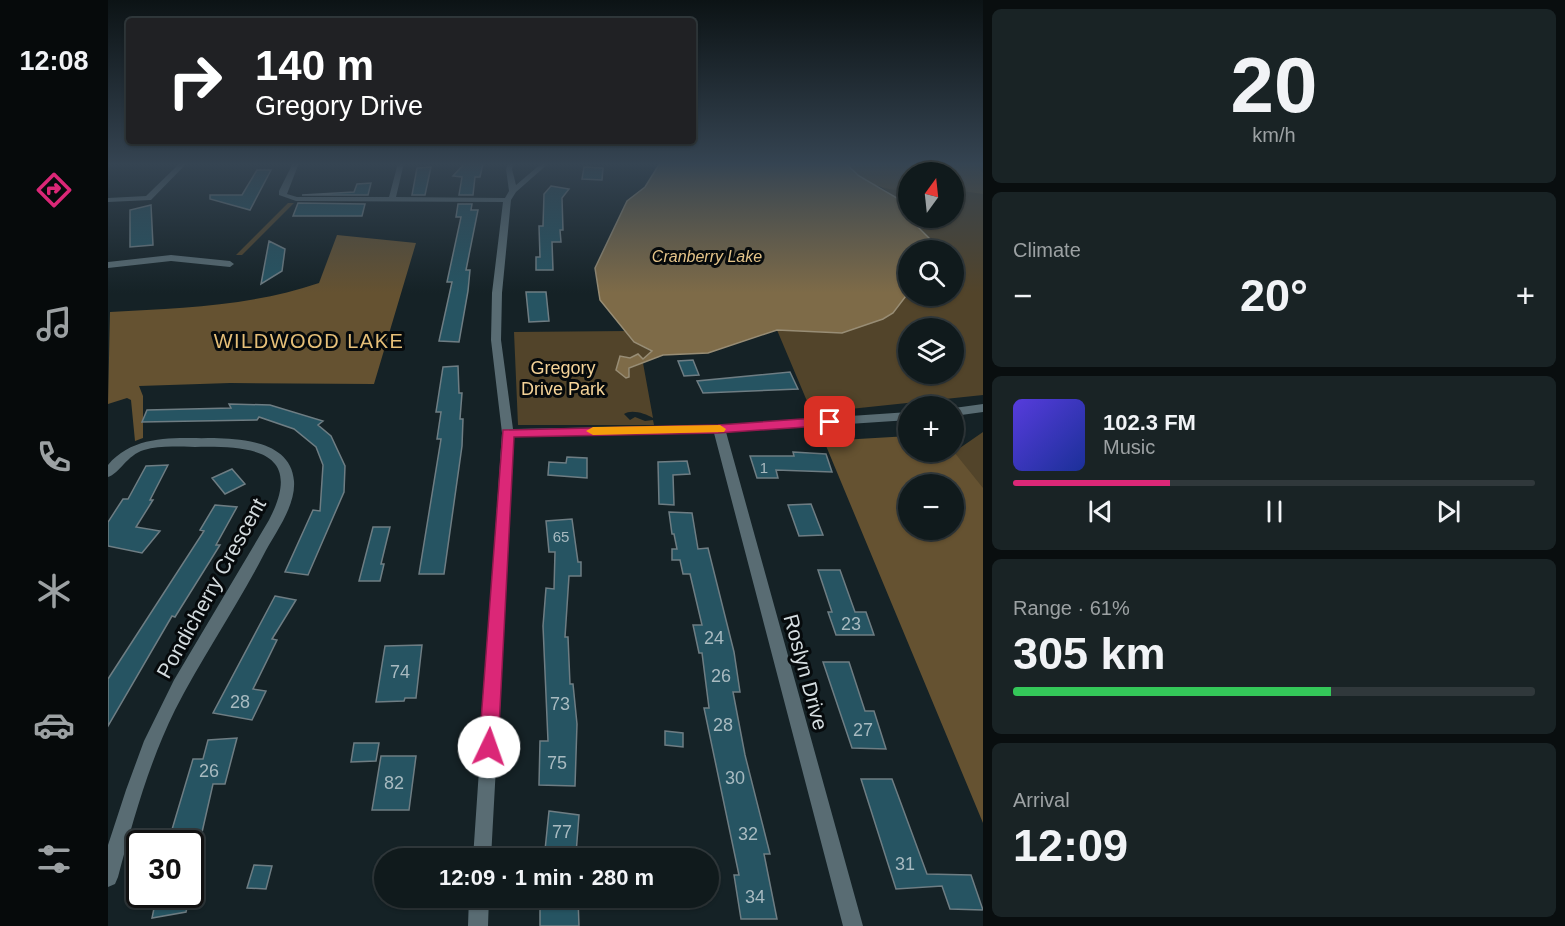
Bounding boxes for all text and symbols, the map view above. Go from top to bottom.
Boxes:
text: 20 [1231,41,1317,129]
icon: right [156,42,234,120]
text: 140 m [255,42,374,89]
text: 12:08 [19,46,89,76]
text: Gregory Drive [255,91,423,121]
text: km/h [1252,124,1296,146]
north arrow [898,162,964,228]
map controls [898,162,964,540]
icon: directions [33,169,75,211]
text: Climate [1013,239,1081,261]
button: search [898,240,964,306]
water label: Cranberry Lake [652,248,762,265]
text: 20° [1240,270,1308,321]
text: − [1013,277,1032,314]
text: + [1516,277,1535,314]
icon: music [33,303,75,345]
button: layers [898,318,964,384]
district label: WILDWOOD LAKE [214,330,404,352]
park label: Gregory Drive Park [521,358,606,399]
pin [804,396,855,447]
button: + [898,396,964,462]
icon: arrive [813,405,846,438]
text: 102.3 FM [1103,410,1196,435]
icon: phone [33,436,75,478]
text: Music [1103,436,1155,458]
house number: 1 [760,459,768,476]
button: − [898,474,964,540]
street label: Pondicherry Crescent [152,494,270,682]
icon: previous [1084,495,1117,528]
icon: pause [1258,495,1291,528]
icon: next [1432,495,1465,528]
house number: 65 [553,528,569,545]
icon: climate [33,570,75,612]
text: Range · 61% [1013,597,1130,619]
street label: Roslyn Drive [779,612,833,732]
house number: 23 [841,614,861,634]
house number: 24 [704,628,724,648]
text: 305 km [1013,628,1166,679]
house number: 74 [390,662,410,682]
house number: 26 [711,666,731,686]
house number: 28 [230,692,250,712]
house number: 73 [550,694,570,714]
icon: car [33,704,75,746]
position arrow [457,715,521,779]
house number: 28 [713,715,733,735]
house number: 27 [853,720,873,740]
house number: 75 [547,753,567,773]
house number: 26 [199,761,219,781]
house number: 30 [725,768,745,788]
house number: 82 [384,773,404,793]
text: Arrival [1013,789,1070,811]
text: 12:09 [1013,820,1128,871]
house number: 77 [552,822,572,842]
house number: 32 [738,824,758,844]
speed limit sign: 30 [126,830,204,908]
icon: filters [33,838,75,880]
house number: 31 [895,854,915,874]
text: 12:09 · 1 min · 280 m [439,865,654,890]
house number: 34 [745,887,765,907]

